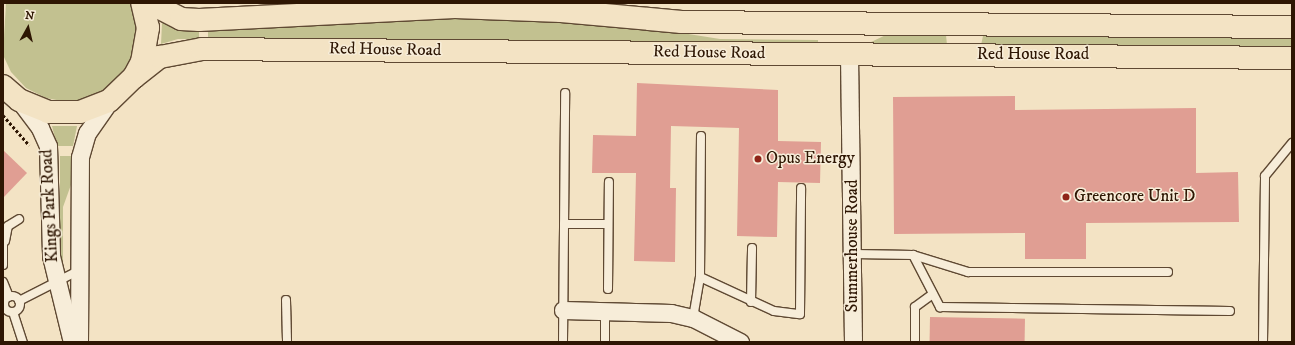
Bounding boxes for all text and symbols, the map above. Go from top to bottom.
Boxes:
north arrow [8,8,48,48]
text: N [24,9,35,24]
street label: Red House Road [329,39,441,61]
street label: Red House Road [653,42,765,64]
street label: Red House Road [977,45,1089,65]
street label: Kings Park Road [37,149,63,263]
place label: Opus Energy [766,149,855,169]
marker: Opus Energy [753,154,763,164]
street label: Summerhouse Road [843,180,863,312]
place label: Greencore Unit D [1074,187,1195,207]
marker: Greencore Unit D [1061,192,1071,202]

